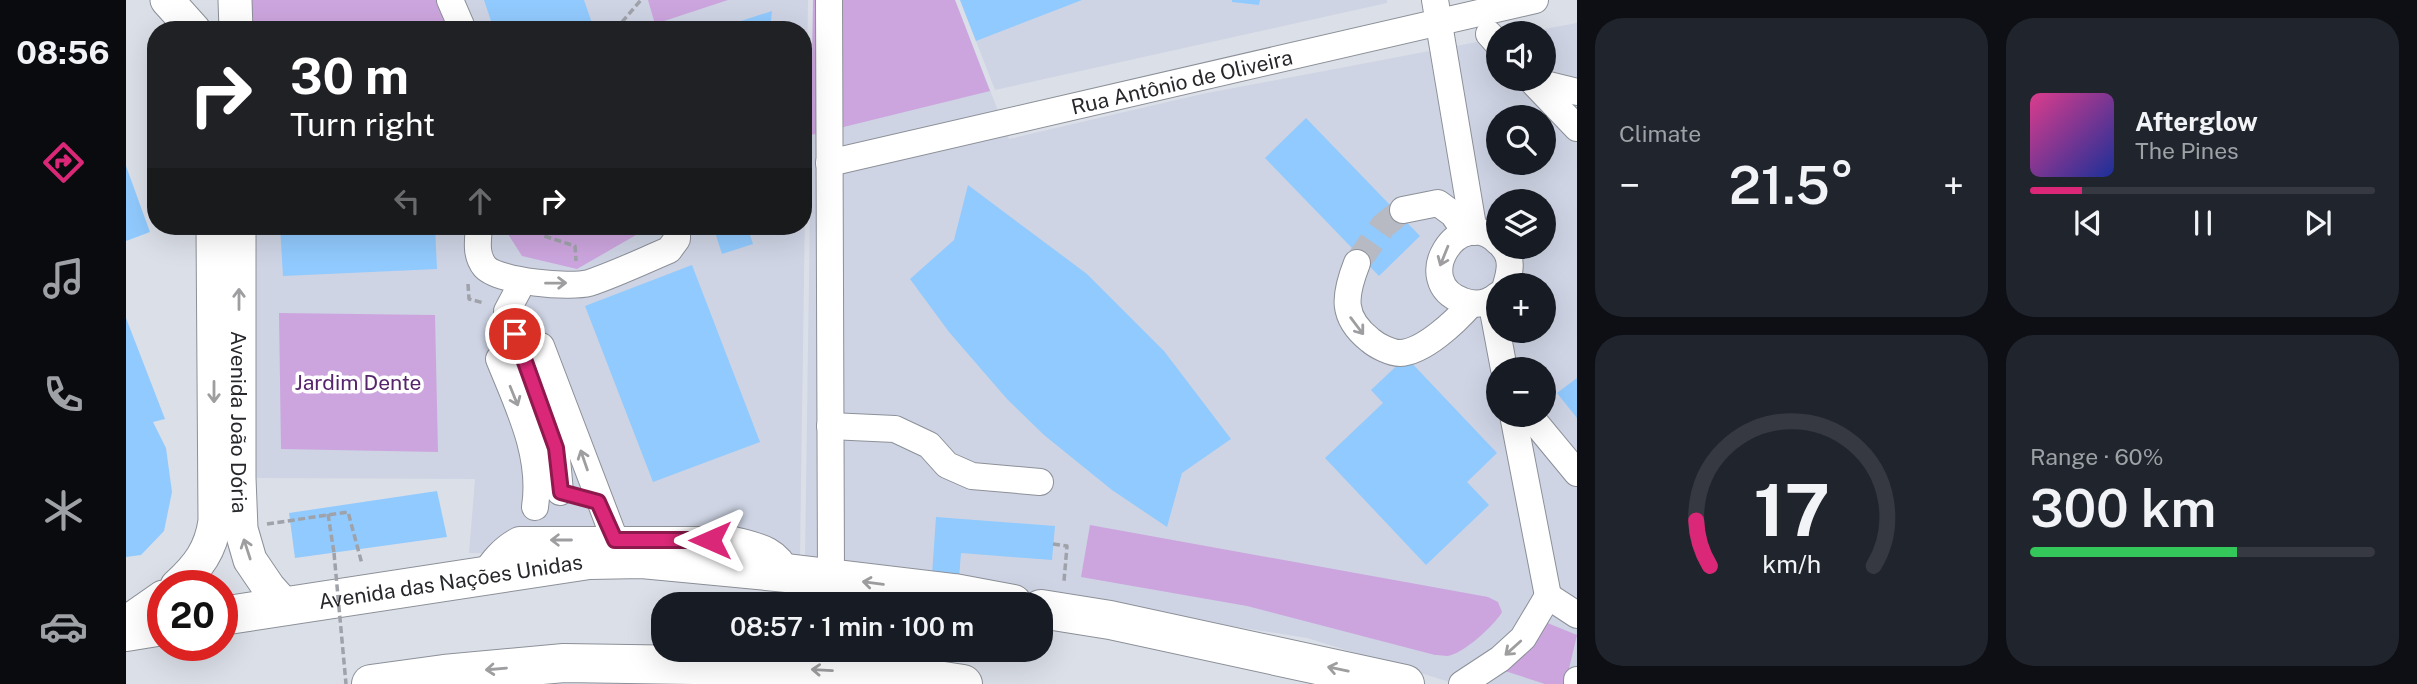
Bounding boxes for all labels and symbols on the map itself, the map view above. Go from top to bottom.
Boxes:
street label: Rua Antônio de Oliveira [1069,44,1295,119]
one-way arrow [1437,245,1450,266]
one-way arrow [544,277,567,290]
one-way arrow [232,287,246,310]
pin [485,304,545,364]
one-way arrow [1350,317,1365,335]
street label: Avenida João Dória [226,331,253,514]
park label: Jardim Dente [295,370,422,395]
one-way arrow [207,380,221,403]
one-way arrow [508,385,521,406]
one-way arrow [577,450,589,472]
position arrow [673,503,747,577]
one-way arrow [550,533,573,547]
one-way arrow [240,539,253,561]
street label: Avenida das Nações Unidas [317,549,584,614]
speed limit sign: 20 [147,570,238,661]
one-way arrow [862,576,885,589]
one-way arrow [1504,639,1522,655]
one-way arrow [1327,662,1350,676]
one-way arrow [486,663,508,676]
one-way arrow [812,663,834,676]

